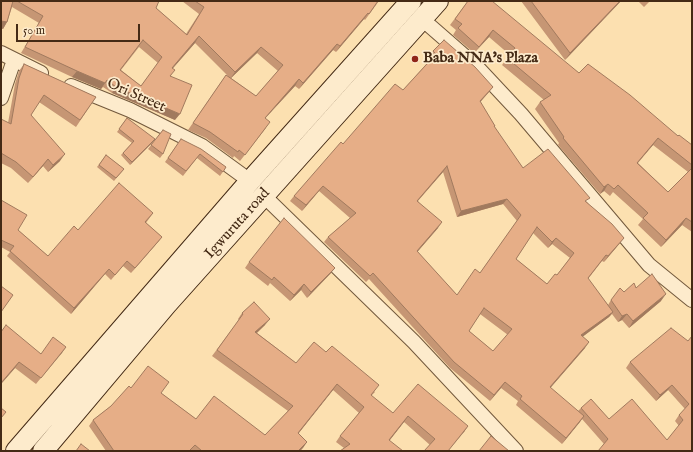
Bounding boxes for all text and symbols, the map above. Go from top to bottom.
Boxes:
scale bar [18,16,142,42]
text: 50 m [23,23,45,38]
place label: Baba NNA's Plaza [423,50,538,68]
marker: Baba NNA's Plaza [410,54,420,64]
street label: Ori Street [104,75,168,117]
street label: Igwuruta road [202,185,274,263]

